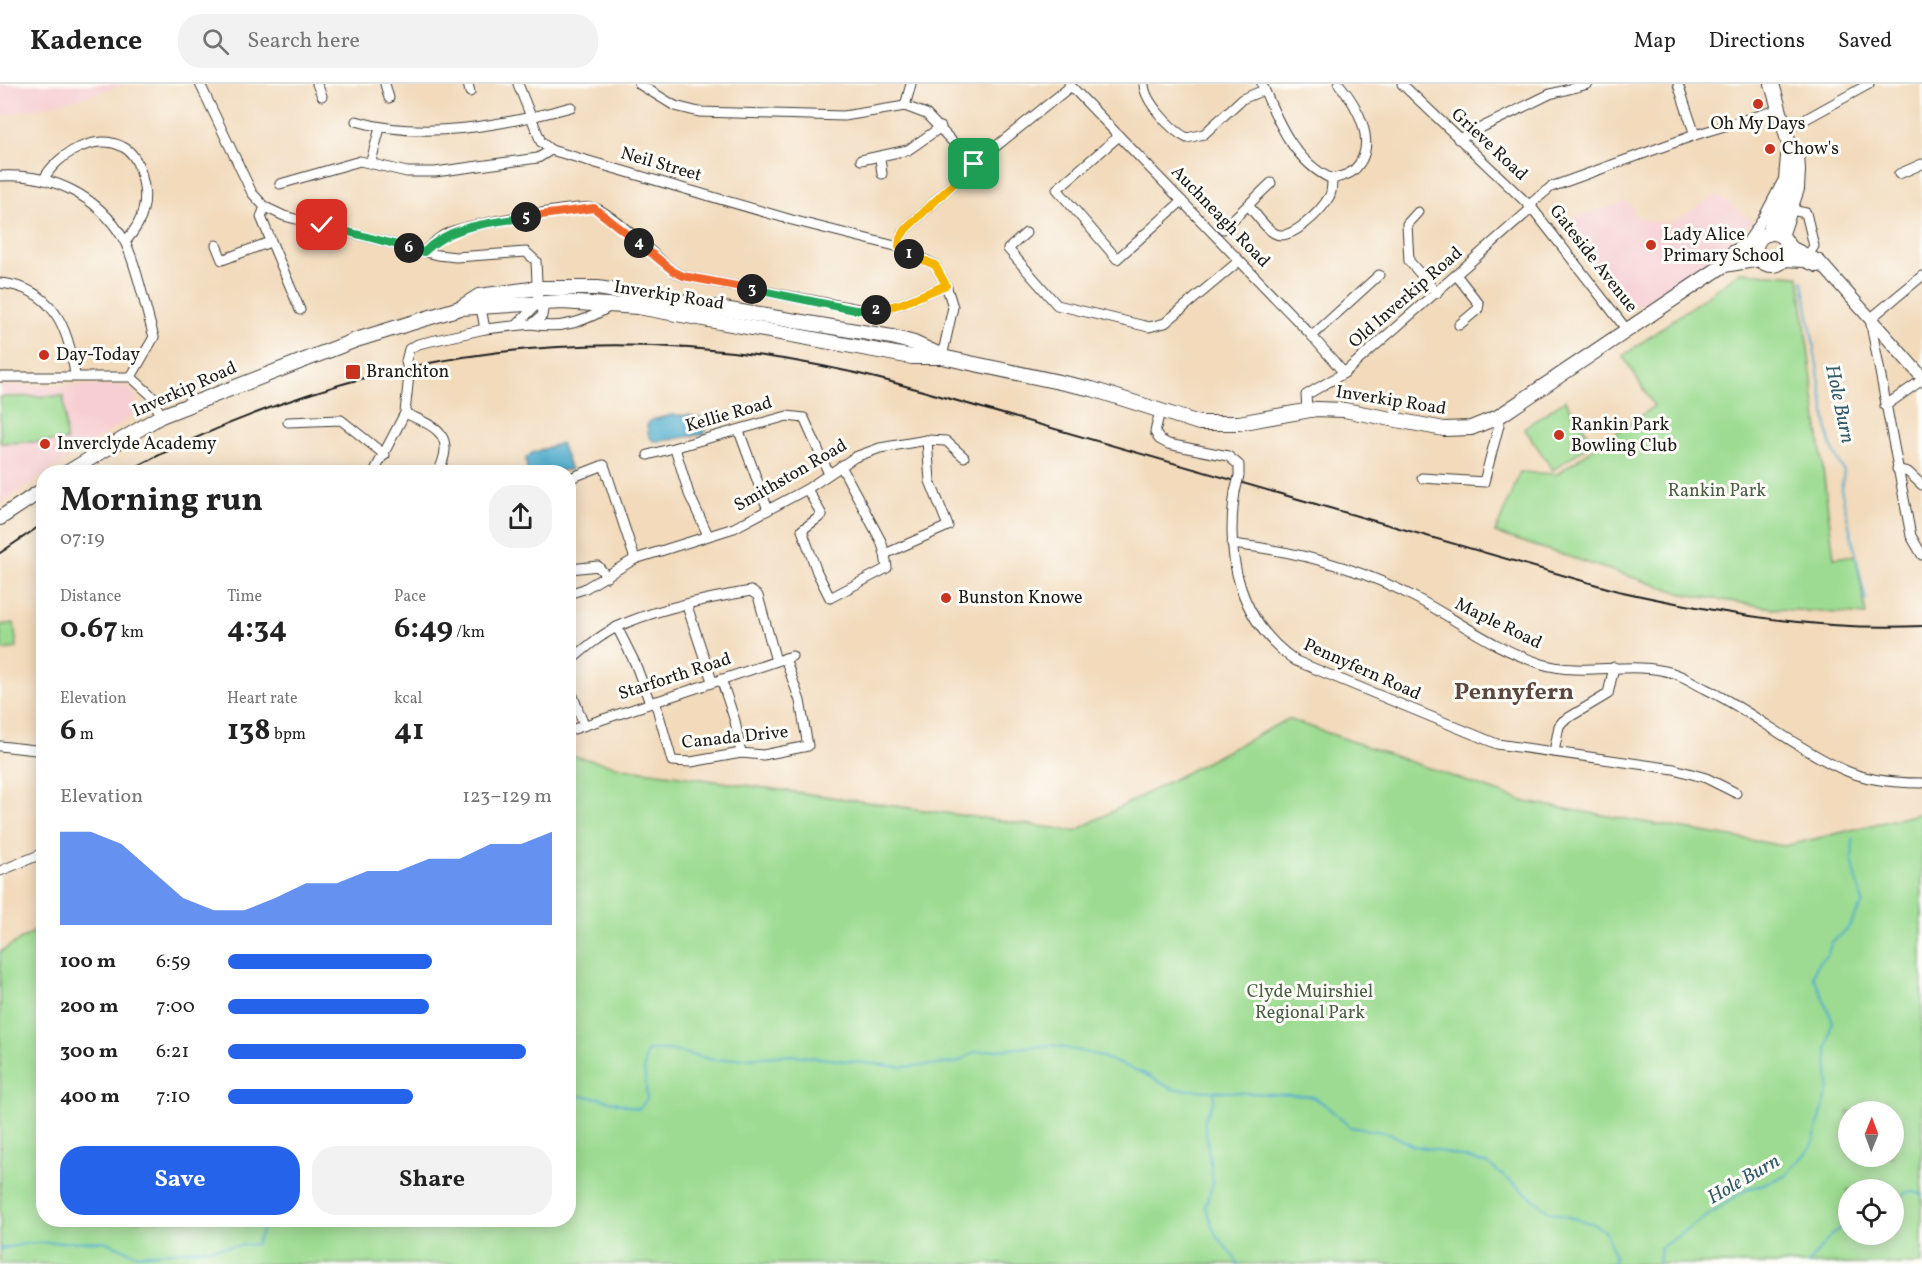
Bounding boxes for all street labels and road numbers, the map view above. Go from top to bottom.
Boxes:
street label: Grieve Road [1445,103,1533,187]
street label: Neil Street [617,141,705,189]
street label: Auchneagh Road [1165,160,1275,274]
street label: Gateside Avenue [1543,200,1643,318]
street label: Old Inverkip Road [1344,241,1468,355]
street label: Inverkip Road [612,275,726,317]
street label: Inverkip Road [129,356,241,424]
street label: Inverkip Road [1334,380,1448,422]
street label: Kellie Road [683,391,775,439]
street label: Smithston Road [730,433,852,519]
street label: Maple Road [1450,592,1546,656]
street label: Pennyfern Road [1299,633,1425,707]
street label: Starforth Road [615,647,735,707]
street label: Canada Drive [680,720,790,756]

